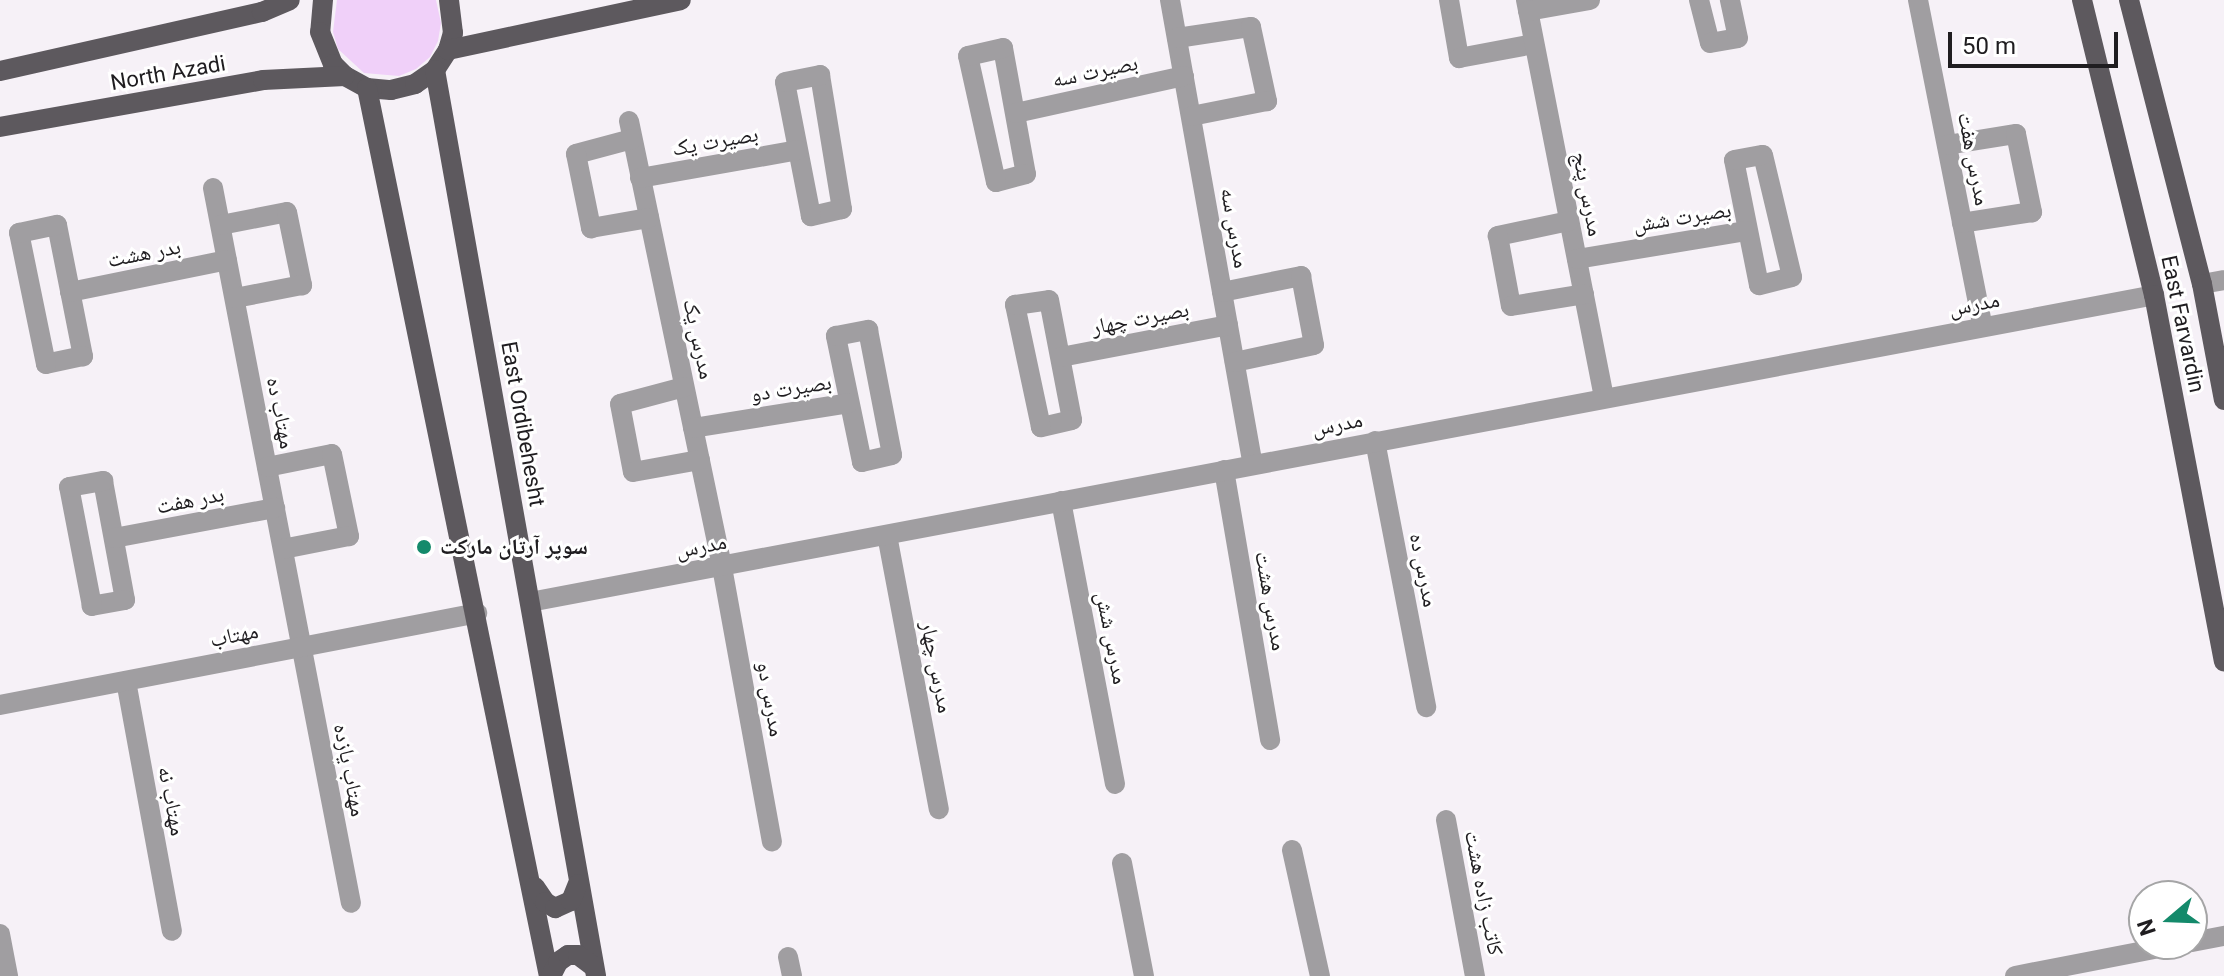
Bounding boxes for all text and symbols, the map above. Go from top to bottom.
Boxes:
scale bar [1952,16,2122,66]
text: 50 m [1962,32,2016,60]
street label: بصیرت سه [1050,49,1140,93]
street label: North Azadi [109,50,227,96]
street label: مدرس هفت [1952,110,1996,208]
street label: بصیرت یک [670,120,760,162]
street label: مدرس پنج [1567,150,1609,238]
street label: مدرس سه [1215,186,1255,270]
street label: بصیرت شش [1631,196,1733,238]
street label: بدر هشت [105,233,183,273]
street label: East Farvardin [2156,253,2210,395]
street label: مدرس [1946,286,2002,322]
street label: مدرس یک [678,296,720,382]
street label: بصیرت چهار [1089,296,1191,340]
street label: East Ordibehesht [495,339,551,509]
street label: بصیرت دو [749,369,833,407]
street label: مهتاب ده [261,375,301,451]
street label: مدرس [1309,406,1365,442]
street label: بدر هفت [154,481,226,519]
street label: مدرس [673,528,729,564]
street label: مدرس ده [1404,531,1444,609]
place label: سوپر آرتان مارکت [440,534,588,560]
marker: سوپر آرتان مارکت [415,538,433,556]
street label: مدرس هشت [1249,549,1293,653]
street label: مدرس شش [1090,590,1134,686]
street label: مهتاب [207,617,261,653]
street label: مدرس چهار [915,619,959,715]
street label: مدرس دو [751,659,791,739]
street label: مهتاب یازده [328,721,372,819]
street label: مهتاب نه [152,764,192,838]
street label: کاتب زاده هشت [1459,828,1509,958]
north arrow [2128,880,2208,960]
text: N [2132,916,2161,939]

